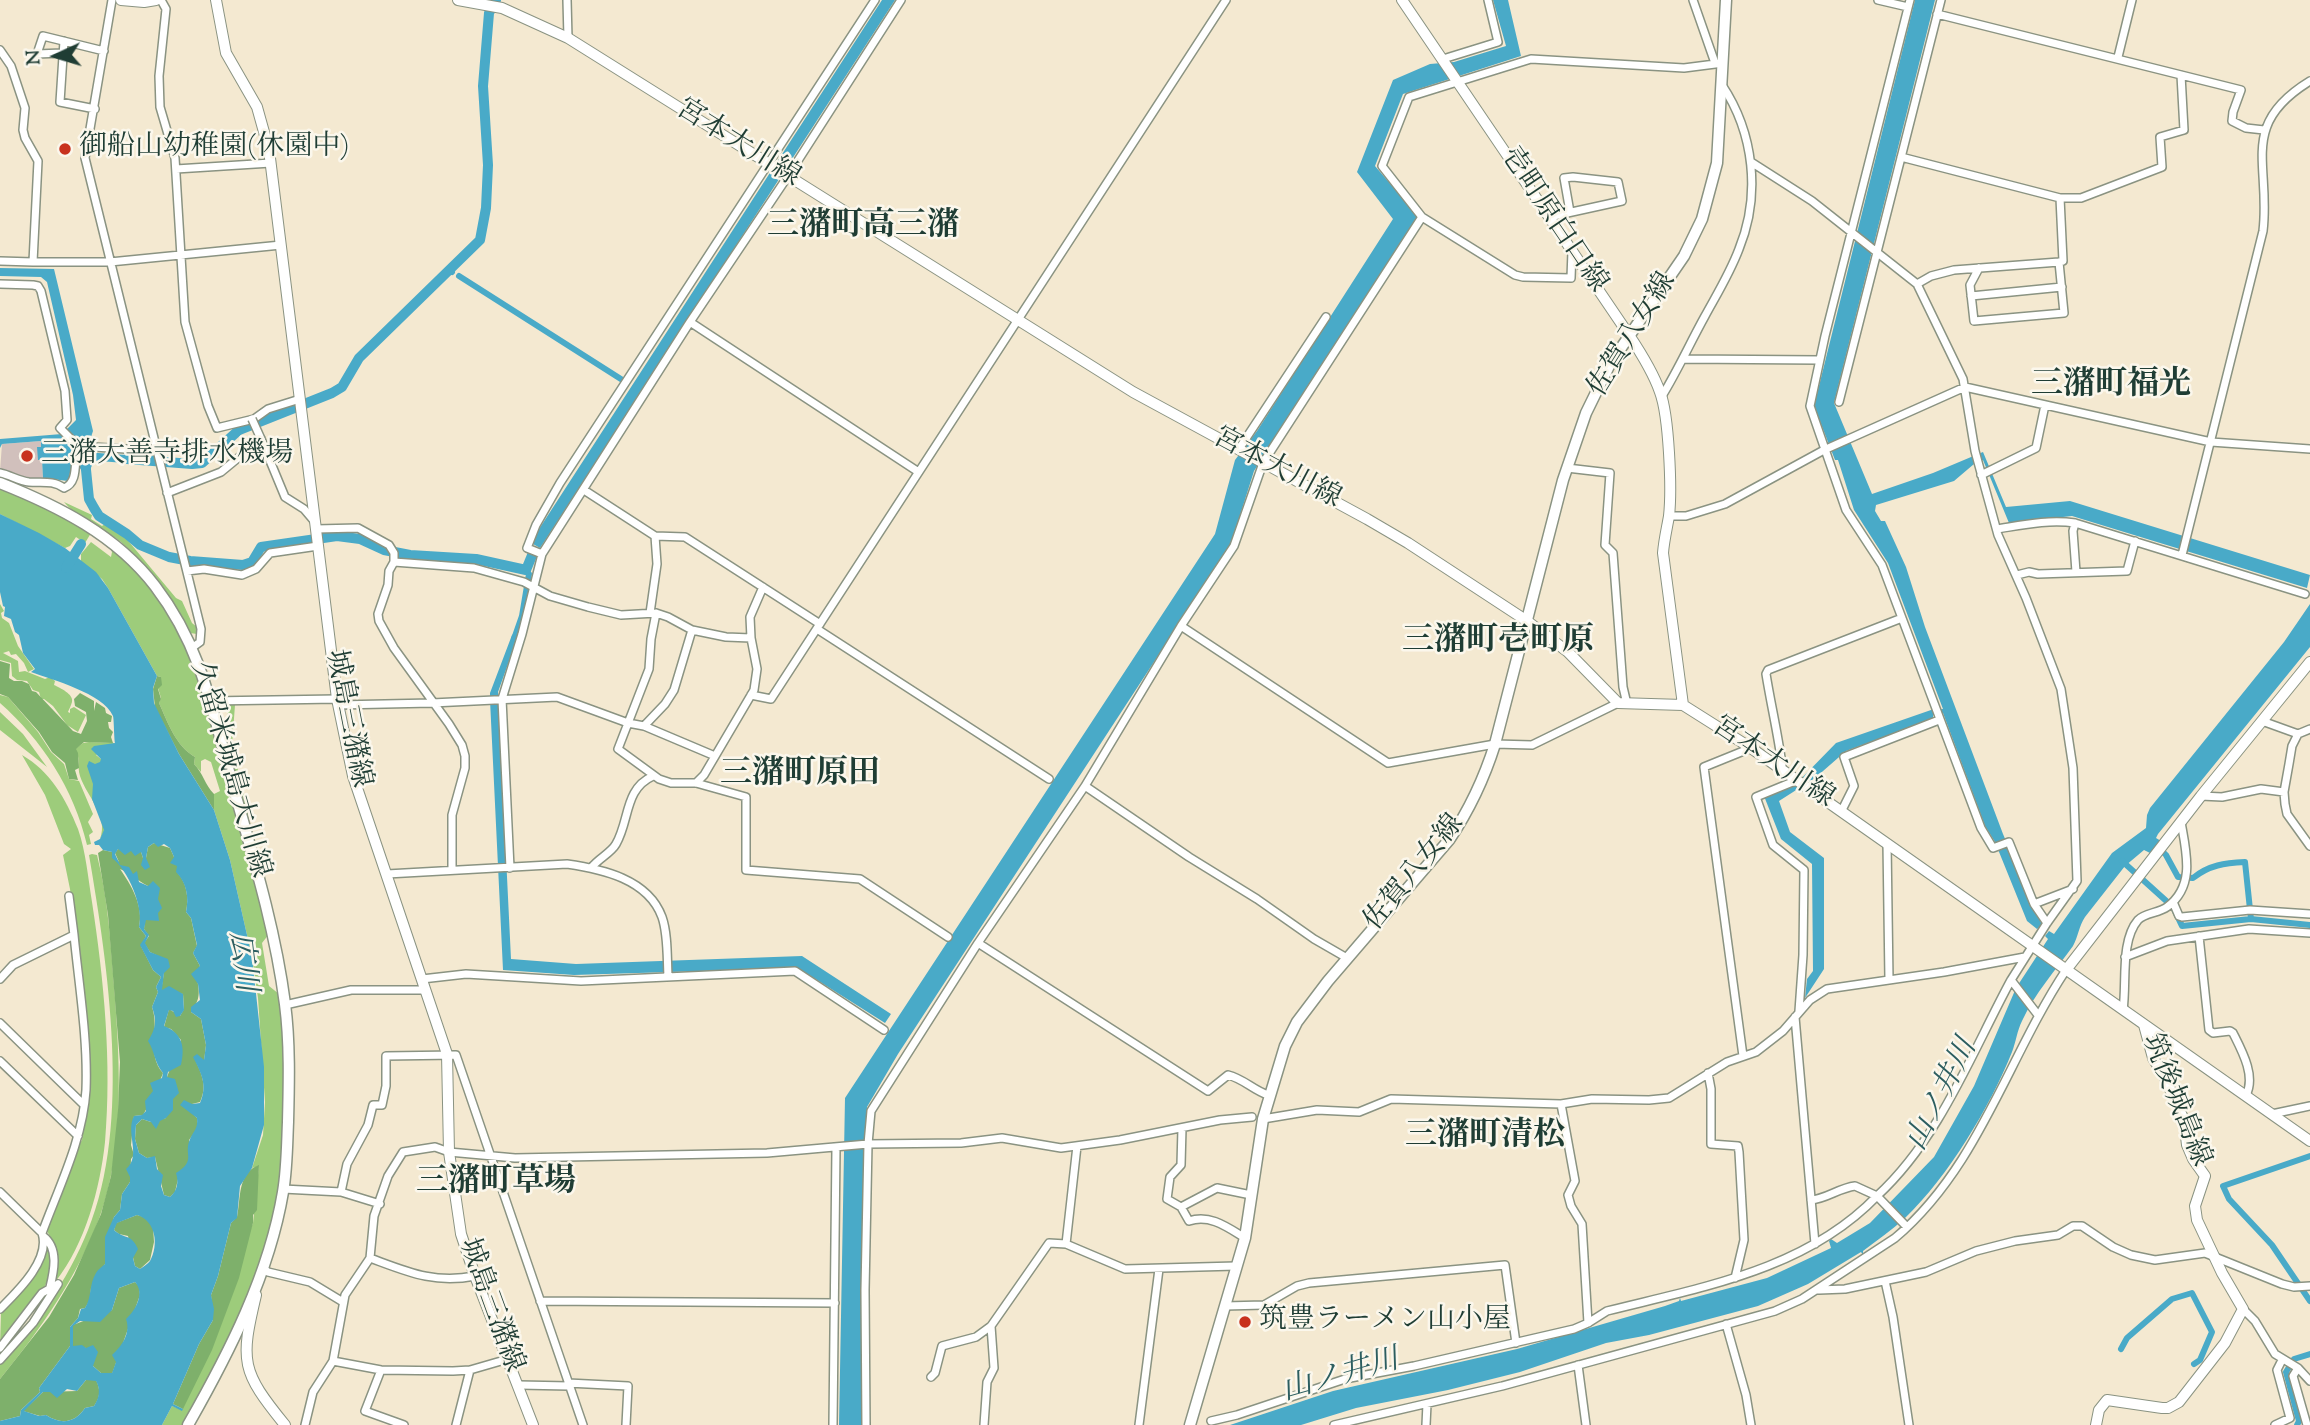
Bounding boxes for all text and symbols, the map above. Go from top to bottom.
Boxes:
north arrow [21,21,91,91]
text: N [21,49,49,66]
street label: 宮本大川線 [669,94,805,196]
place label: 御船山幼稚園(休園中) [79,132,349,166]
marker: 御船山幼稚園(休園中) [57,141,73,157]
street label: 壱町原白口線 [1491,142,1613,300]
district label: 三潴町高三潴 [767,210,959,248]
street label: 佐賀八女線 [1583,268,1685,404]
district label: 三潴町福光 [2031,369,2191,407]
street label: 宮本大川線 [1206,422,1346,518]
place label: 三潴大善寺排水機場 [41,439,293,473]
marker: 三潴大善寺排水機場 [19,448,35,464]
district label: 三潴町壱町原 [1402,625,1594,663]
street label: 城島三潴線 [316,647,376,791]
street label: 久留米城島大川線 [181,658,275,882]
street label: 宮本大川線 [1705,711,1839,817]
district label: 三潴町原田 [720,758,880,796]
street label: 佐賀八女線 [1359,809,1473,939]
water label: 広川 [218,930,262,994]
street label: 筑後城島線 [2132,1030,2216,1172]
water label: 山ノ井川 [1901,1034,1987,1158]
district label: 三潴町清松 [1405,1120,1565,1158]
district label: 三潴町草場 [416,1166,576,1204]
street label: 城島三潴線 [449,1234,529,1378]
place label: 筑豊ラーメン山小屋 [1259,1305,1511,1339]
marker: 筑豊ラーメン山小屋 [1237,1314,1253,1330]
water label: 山ノ井川 [1278,1344,1404,1412]

